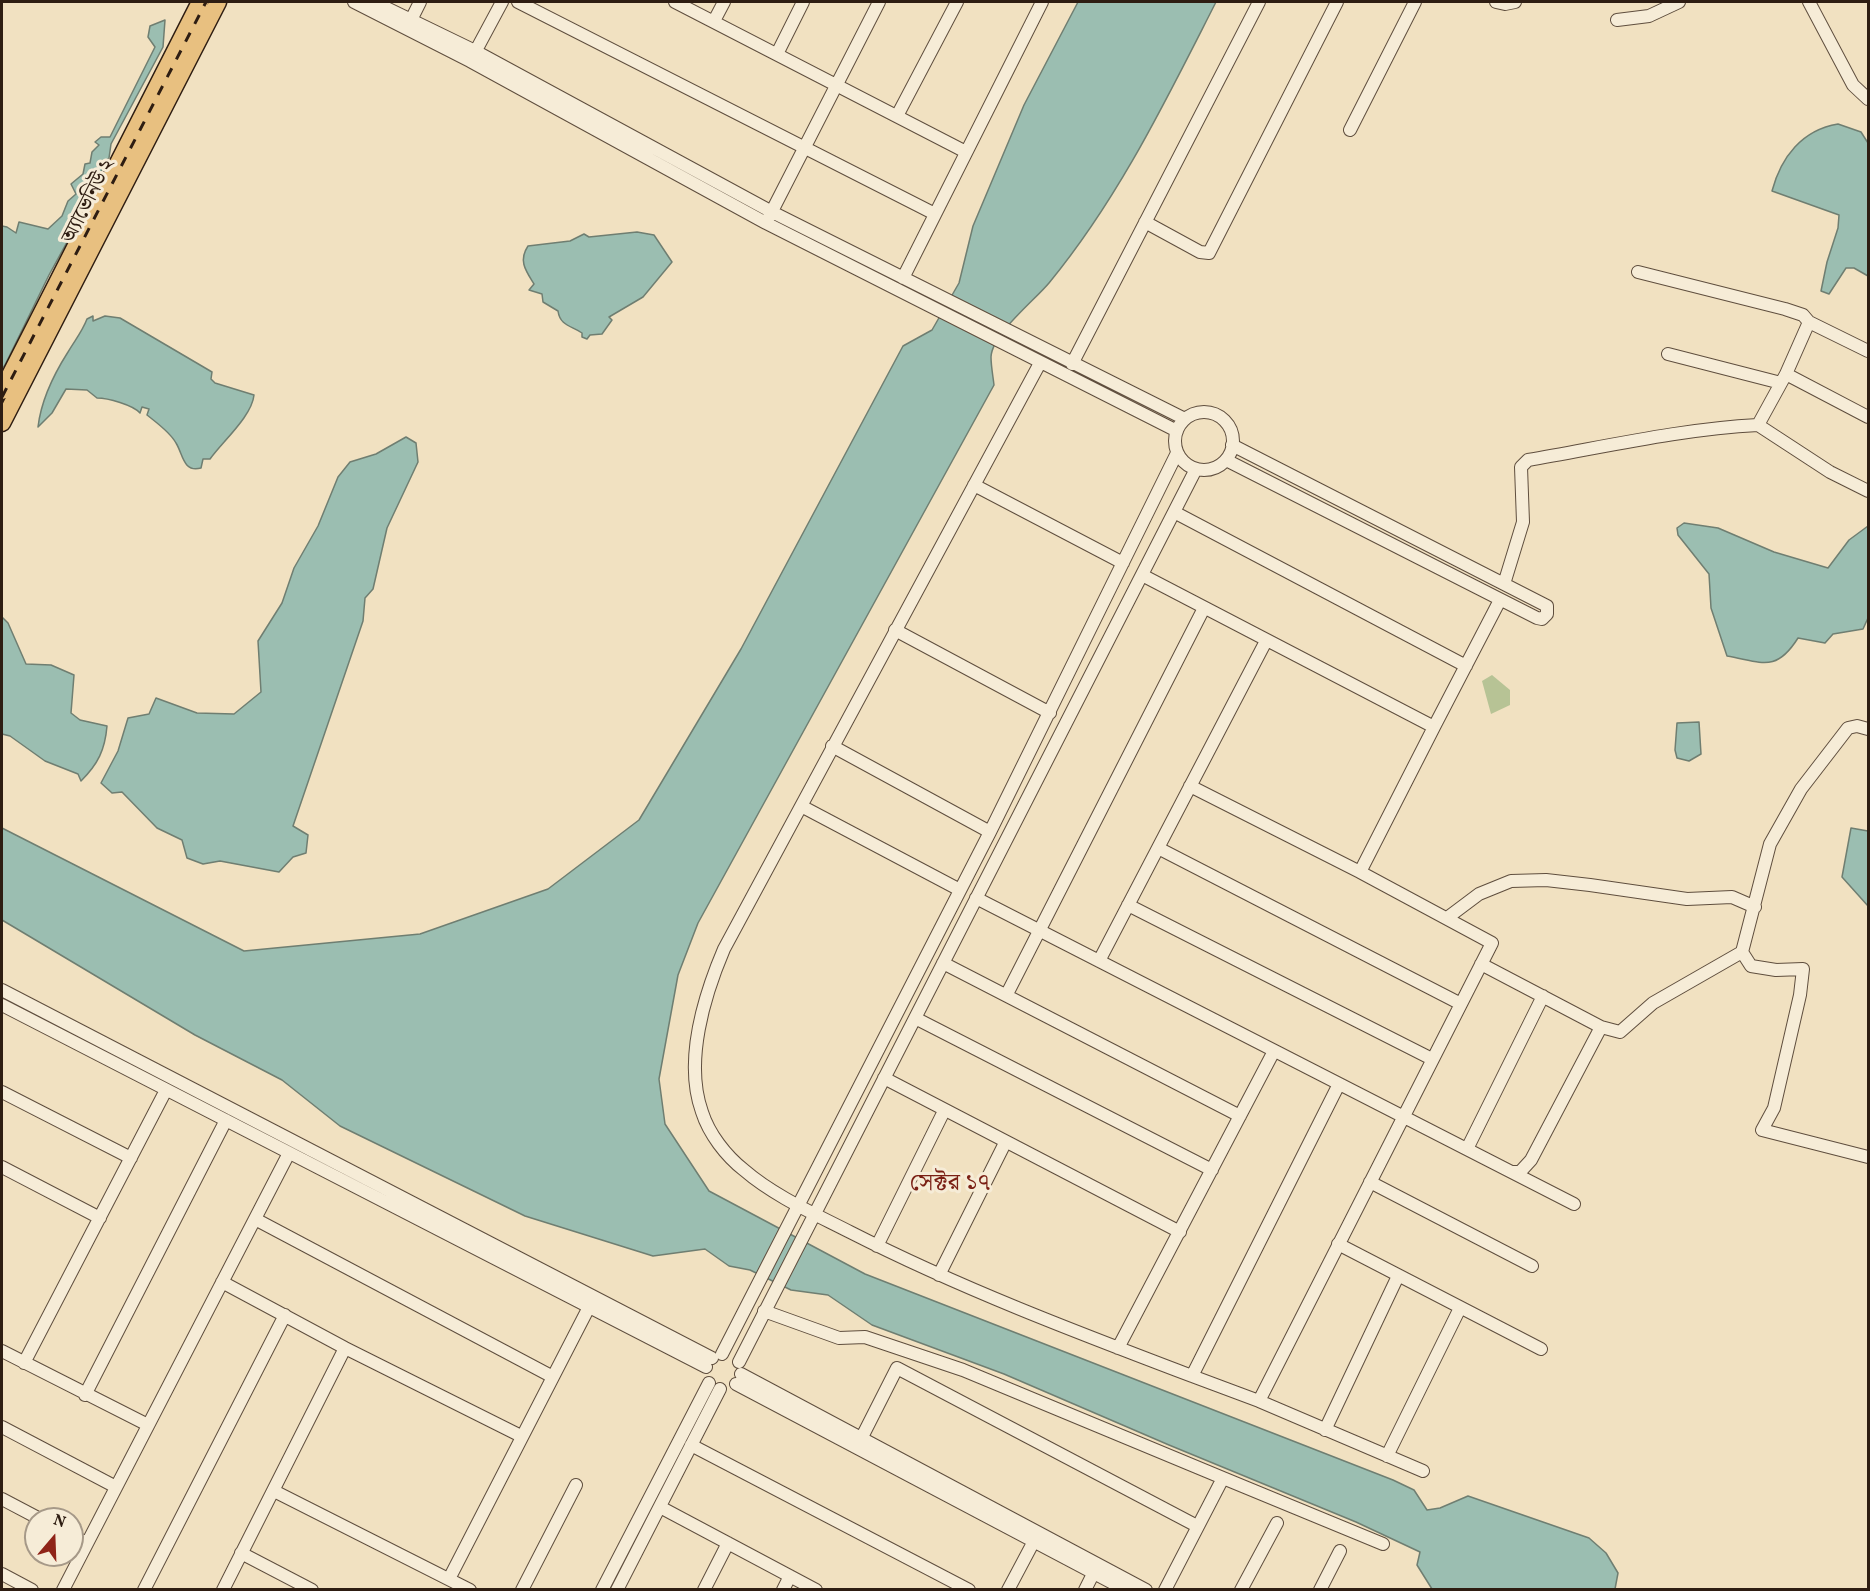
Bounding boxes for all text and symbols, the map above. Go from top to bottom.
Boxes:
street label: অ্যাভেনিউ ২ [58,156,122,248]
district label: সেক্টর ১৭ [909,1172,991,1200]
north arrow [24,1507,84,1567]
text: N [50,1510,68,1534]

